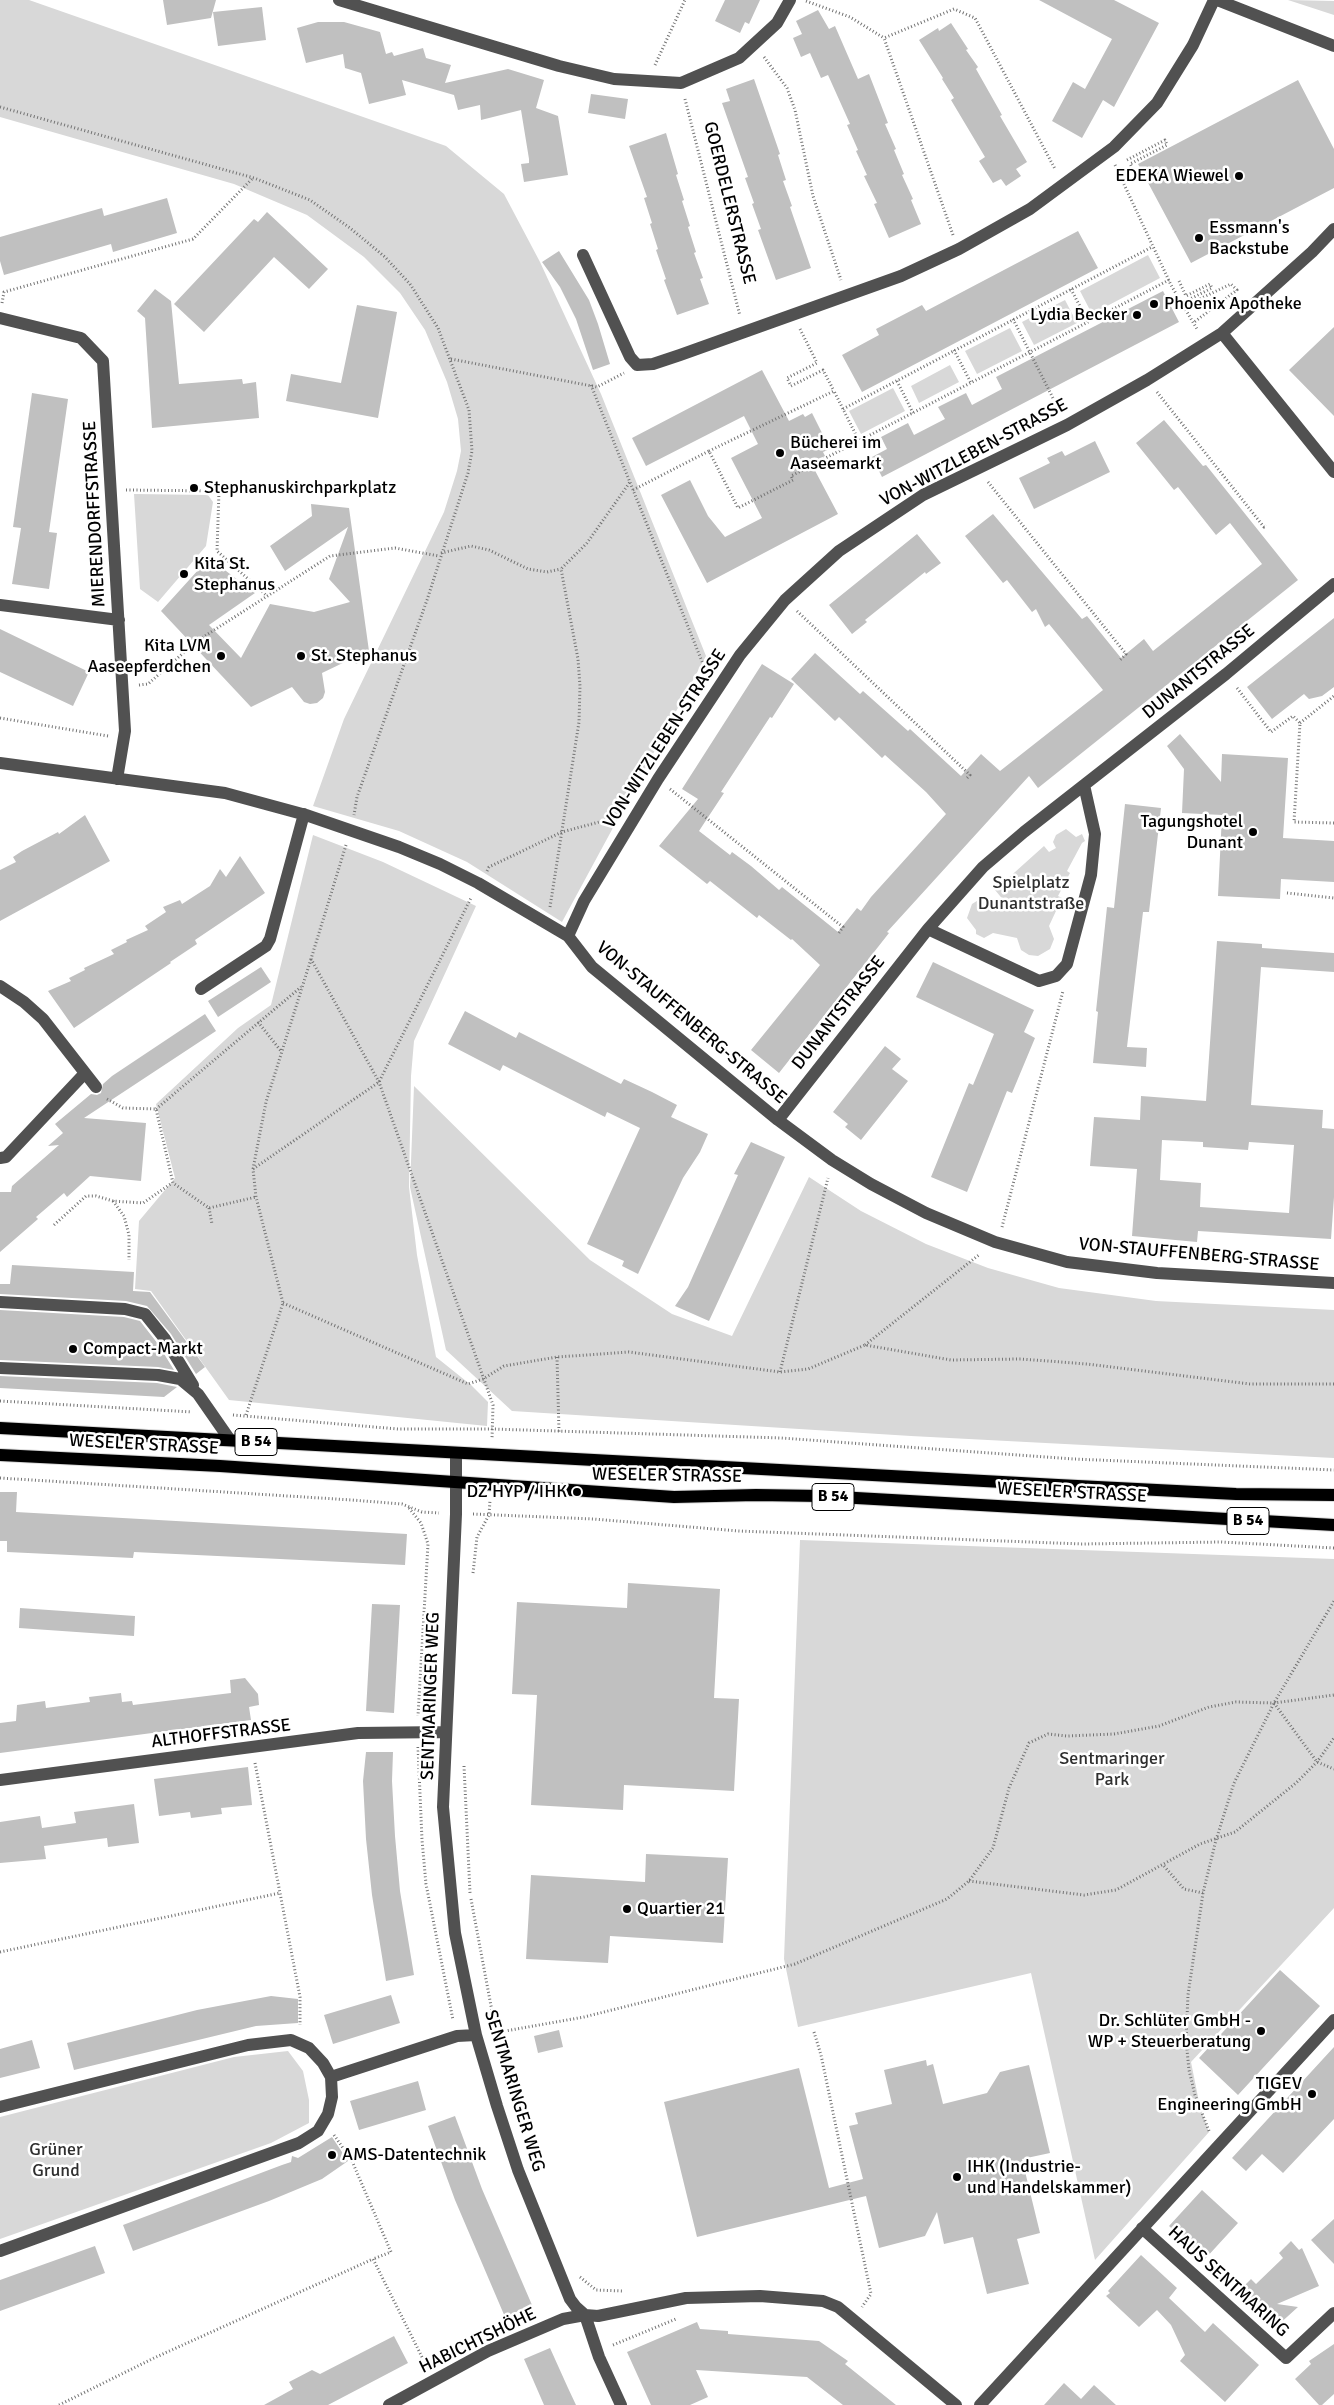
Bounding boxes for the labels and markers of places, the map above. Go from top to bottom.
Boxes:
place label: EDEKA Wiewel [1115,165,1229,187]
marker: EDEKA Wiewel [1233,170,1245,182]
place label: Essmann's Backstube [1209,217,1290,260]
marker: Essmann's Backstube [1193,232,1205,244]
place label: Phoenix Apotheke [1164,293,1302,315]
marker: Phoenix Apotheke [1148,298,1160,310]
place label: Lydia Becker [1030,304,1127,326]
marker: Lydia Becker [1131,309,1143,321]
place label: Bücherei im Aaseemarkt [790,432,881,474]
marker: Bücherei im Aaseemarkt [774,447,786,459]
place label: Stephanuskirchparkplatz [204,477,396,499]
marker: Stephanuskirchparkplatz [188,482,200,494]
place label: Kita St. Stephanus [194,553,275,596]
marker: Kita St. Stephanus [178,568,190,580]
place label: Kita LVM Aaseepferdchen [87,635,211,678]
place label: St. Stephanus [311,645,417,667]
marker: Kita LVM Aaseepferdchen [215,650,227,662]
marker: St. Stephanus [295,650,307,662]
place label: Tagungshotel Dunant [1140,811,1243,854]
marker: Tagungshotel Dunant [1247,826,1259,838]
place label: Compact-Markt [83,1338,203,1360]
marker: Compact-Markt [67,1343,79,1355]
place label: DZ HYP / IHK [466,1481,567,1503]
marker: DZ HYP / IHK [571,1486,583,1498]
place label: Quartier 21 [637,1898,725,1920]
marker: Quartier 21 [621,1903,633,1915]
place label: Dr. Schlüter GmbH - WP + Steuerberatung [1088,2010,1251,2052]
marker: Dr. Schlüter GmbH - WP + Steuerberatung [1255,2025,1267,2037]
place label: TIGEV Engineering GmbH [1157,2073,1302,2116]
marker: TIGEV Engineering GmbH [1306,2088,1318,2100]
place label: AMS-Datentechnik [342,2144,486,2166]
marker: AMS-Datentechnik [326,2149,338,2161]
place label: IHK (Industrie- und Handelskammer) [967,2156,1131,2198]
marker: IHK (Industrie- und Handelskammer) [951,2171,963,2183]

